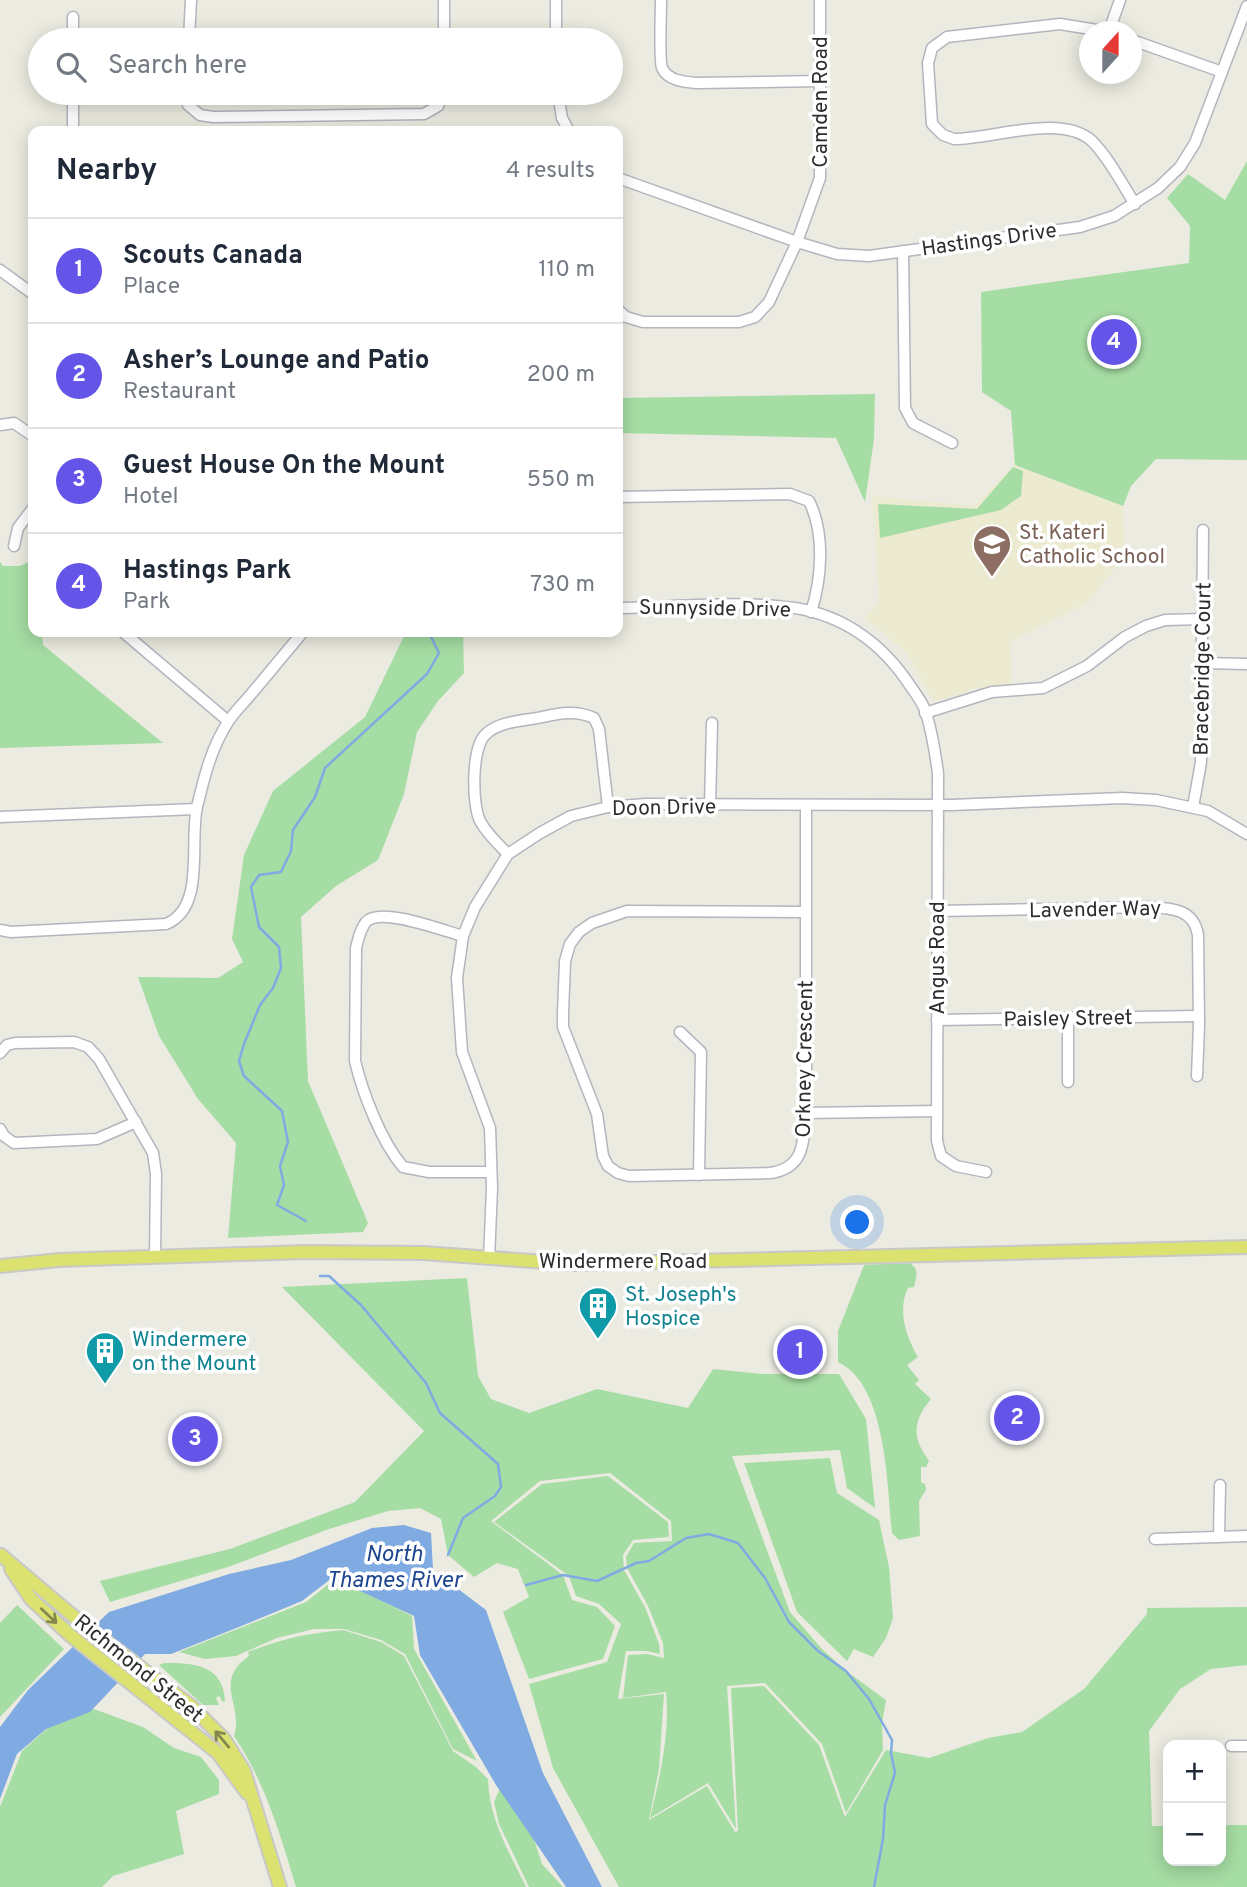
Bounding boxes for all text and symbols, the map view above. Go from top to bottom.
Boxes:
north arrow [1079,21,1142,84]
search box [28,28,623,105]
street label: Camden Road [808,36,835,168]
icon: search [52,48,90,86]
text: Search here [108,50,247,83]
text: Nearby [56,153,157,190]
text: 4 results [506,157,595,186]
street label: Hastings Drive [920,218,1058,263]
text: Scouts Canada [123,240,303,273]
text: 1 [74,256,84,285]
text: 110 m [538,256,595,285]
text: Place [123,273,180,302]
pin: 4 [1091,316,1137,368]
text: Asher’s Lounge and Patio [123,345,429,378]
text: 2 [72,361,86,390]
text: 200 m [527,361,595,390]
text: Restaurant [123,378,236,407]
text: Guest House On the Mount [123,450,445,483]
text: 3 [72,466,86,495]
text: 550 m [527,466,595,495]
text: Hotel [123,483,179,512]
place label: St. Kateri Catholic School [1019,520,1165,571]
school or university icon: St. Kateri Catholic School [971,523,1013,578]
text: Hastings Park [123,555,291,588]
text: 4 [72,571,86,600]
text: 730 m [530,571,595,600]
street label: Bracebridge Court [1188,582,1219,756]
text: Park [123,588,170,617]
street label: Sunnyside Drive [639,595,791,624]
street label: Doon Drive [612,794,716,823]
street label: Lavender Way [1029,896,1161,925]
street label: Angus Road [925,901,952,1015]
street label: Orkney Crescent [791,980,820,1138]
street label: Paisley Street [1003,1005,1133,1034]
your location [840,1205,874,1239]
street label: Windermere Road [539,1249,707,1276]
place label: St. Joseph's Hospice [625,1282,737,1333]
building icon: St. Joseph's Hospice [577,1285,619,1340]
pin: 1 [777,1326,823,1378]
place label: Windermere on the Mount [132,1327,256,1378]
building icon: Windermere on the Mount [84,1330,126,1385]
pin: 2 [994,1392,1040,1444]
pin: 3 [172,1413,218,1465]
water label: North Thames River [326,1541,464,1596]
one-way arrow [40,1607,57,1624]
street label: Richmond Street [68,1609,208,1729]
one-way arrow [214,1730,230,1748]
map controls [1163,1740,1226,1866]
button: + [1163,1740,1226,1803]
button: − [1163,1803,1226,1866]

